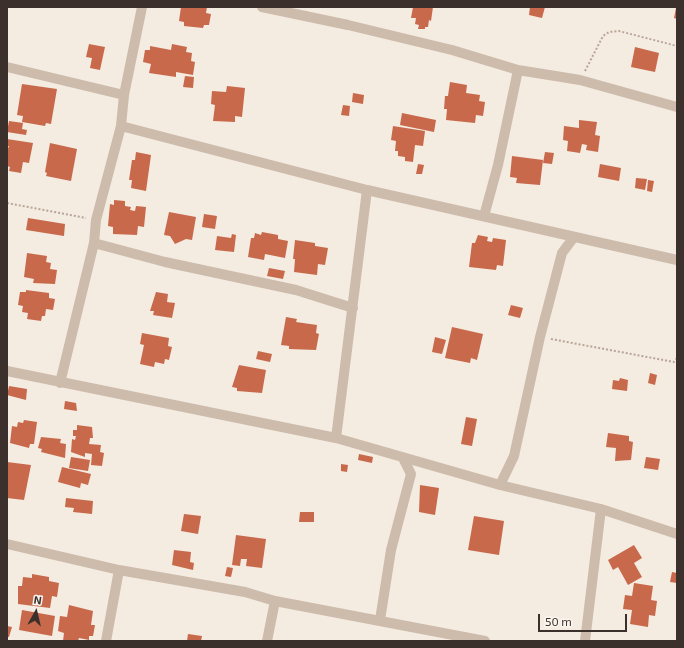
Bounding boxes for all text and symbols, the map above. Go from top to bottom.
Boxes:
north arrow [16,592,56,632]
text: N [33,593,43,607]
scale bar [540,606,629,632]
text: 50 m [545,614,572,628]

